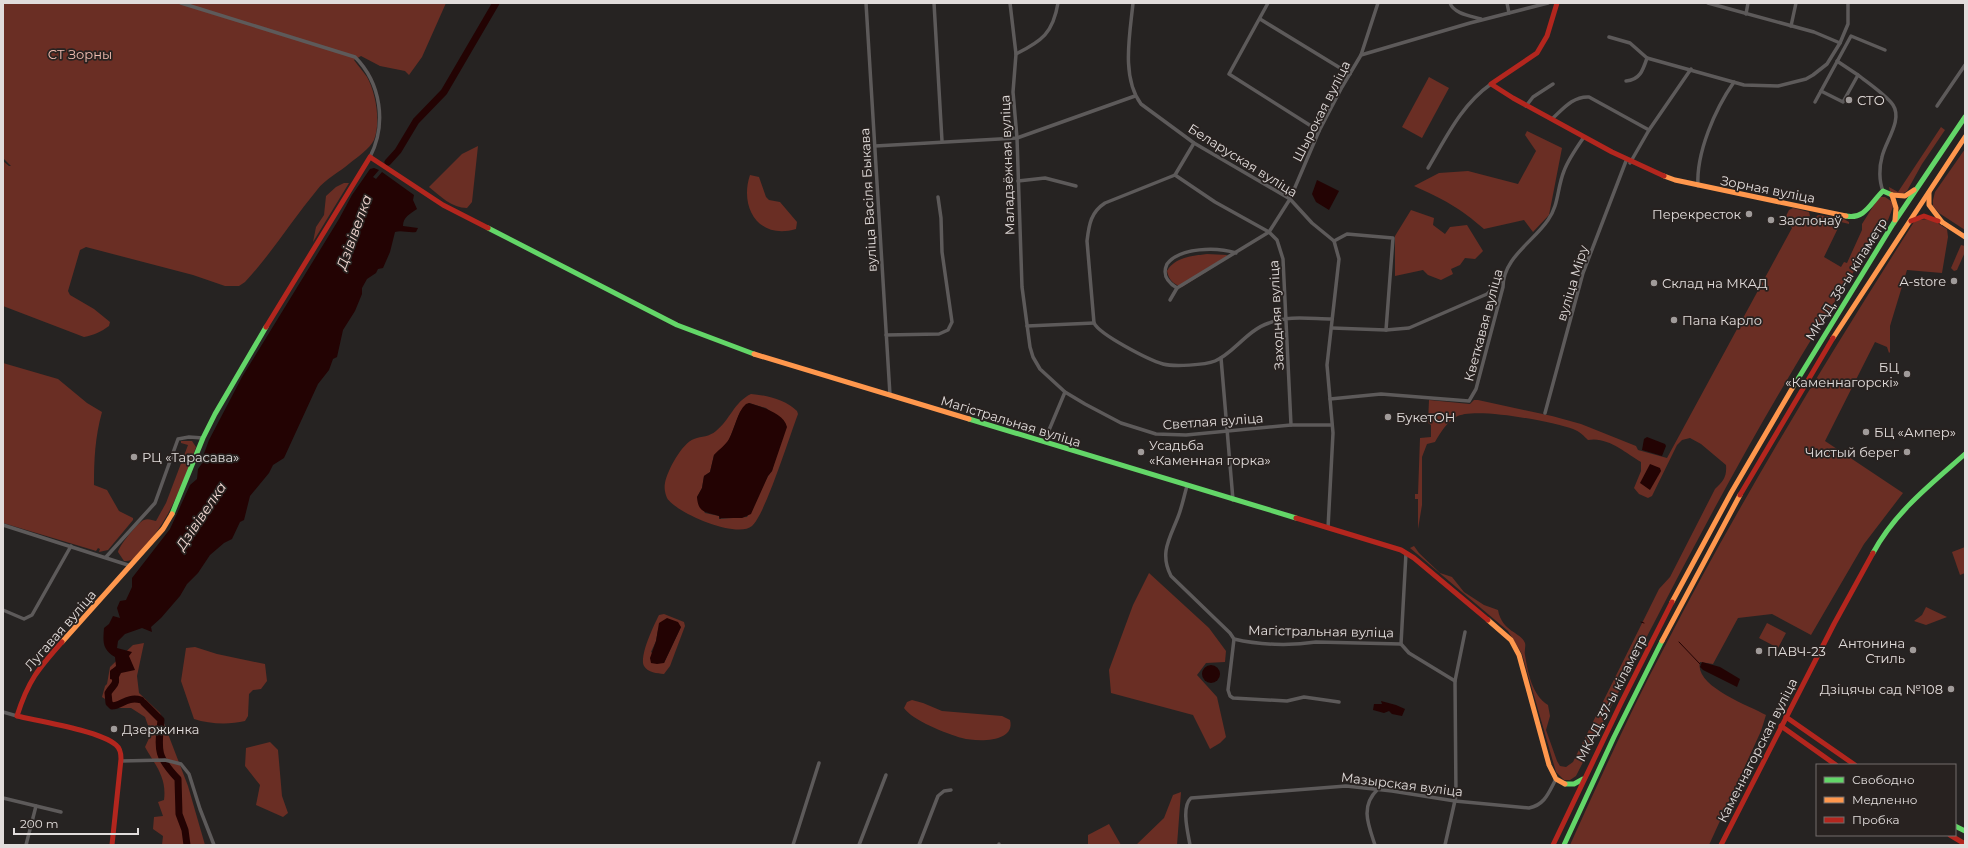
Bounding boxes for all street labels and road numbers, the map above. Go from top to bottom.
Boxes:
street label: Шырокая вуліца [1289,58,1353,164]
street label: Маладзёжная вуліца [997,94,1017,236]
street label: Беларуская вуліца [1185,120,1301,200]
street label: вуліца Васіля Быкава [856,128,880,272]
street label: Зорная вуліца [1719,172,1817,206]
street label: МКАД, 38-ы кіламетр [1802,215,1890,343]
street label: вуліца Міру [1553,242,1591,323]
street label: Заходняя вуліца [1265,260,1287,370]
street label: Кветкавая вуліца [1460,267,1506,383]
street label: Магістральная вуліца [939,392,1083,450]
street label: Светлая вуліца [1162,410,1264,432]
street label: Лугавая вуліца [21,587,99,673]
street label: Магістральная вуліца [1248,622,1394,640]
street label: МКАД, 37-ы кіламетр [1572,632,1650,764]
street label: Каменнагорская вуліца [1714,675,1800,825]
street label: Мазырская вуліца [1340,769,1464,799]

